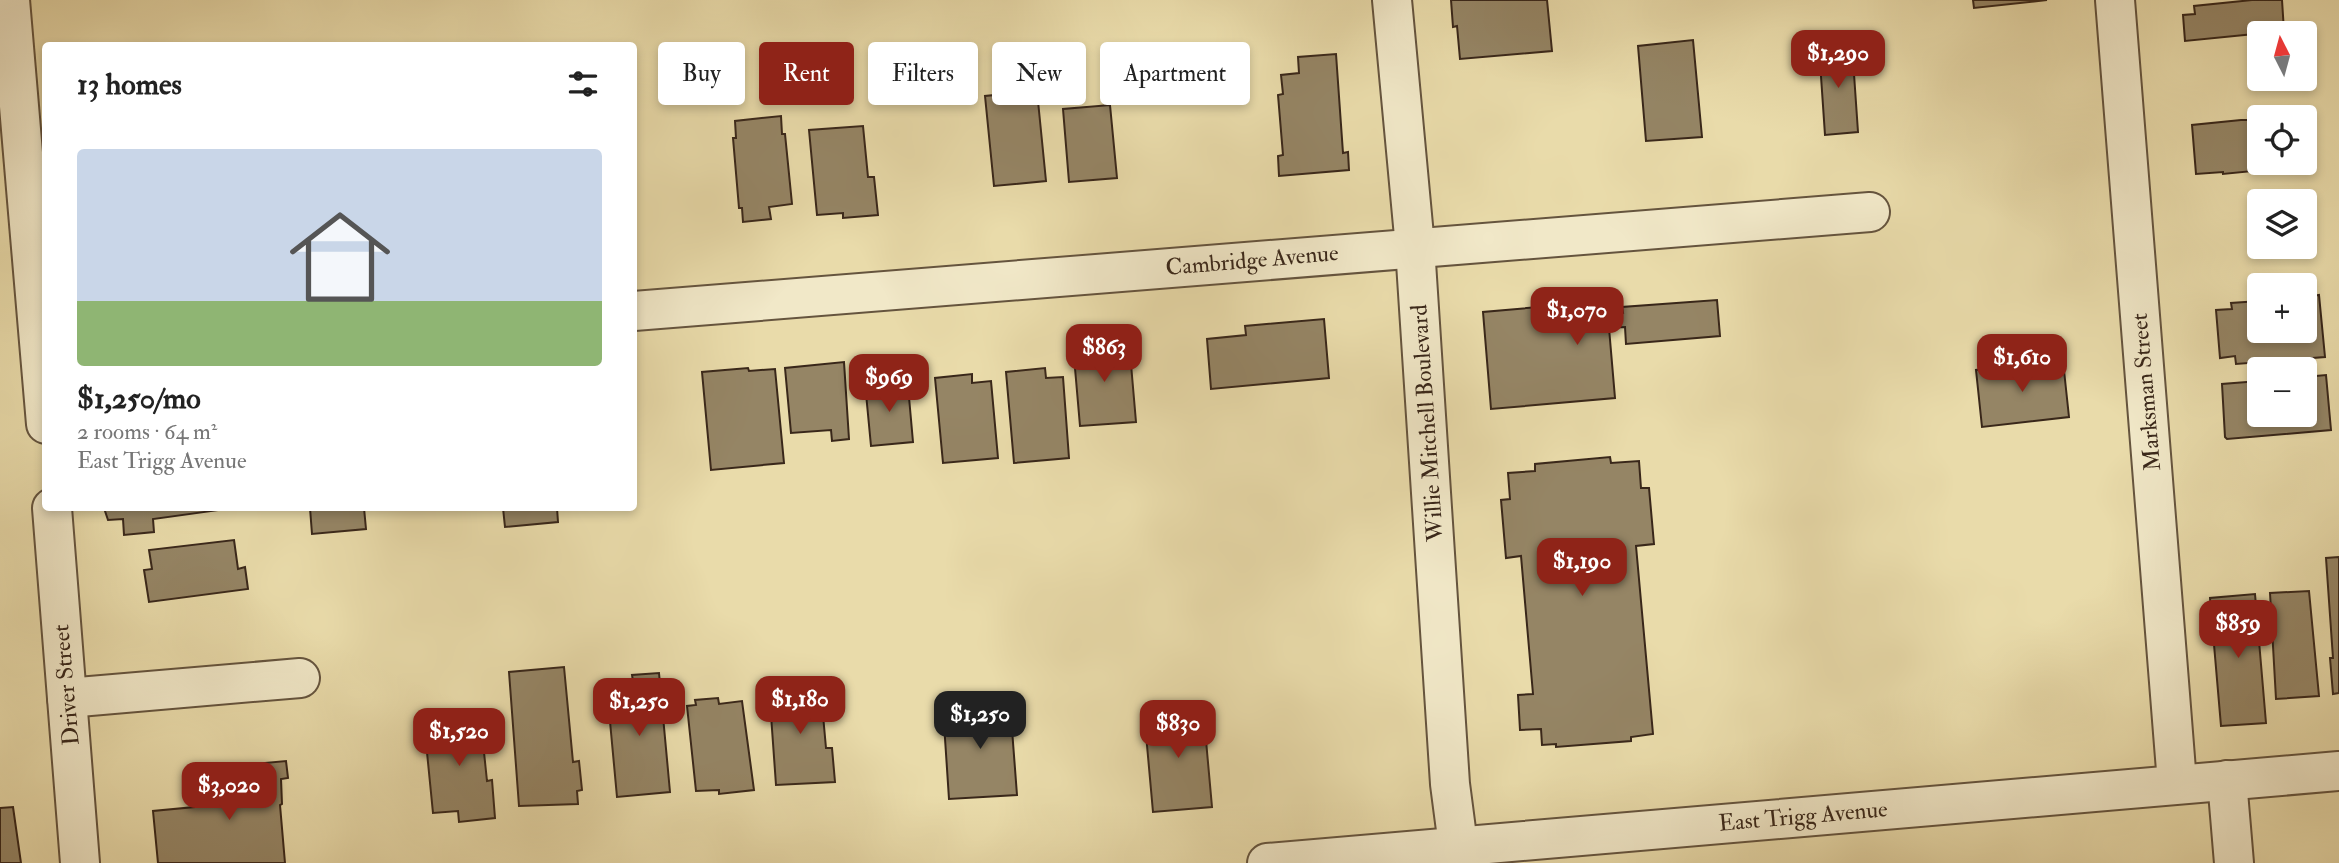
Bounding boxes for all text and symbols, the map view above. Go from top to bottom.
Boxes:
north arrow [2247,21,2317,91]
map controls [2247,21,2317,427]
pin: $1,290 [1781,31,1895,90]
text: $1,290 [1807,38,1869,67]
chip: Buy [658,42,745,105]
chip: Rent [759,42,854,105]
chip: Filters [868,42,978,105]
chip: New [992,42,1086,105]
chip: Apartment [1100,42,1250,105]
icon: filters [564,65,602,103]
text: 13 homes [77,66,182,103]
button: locate [2247,105,2317,175]
button: layers [2247,189,2317,259]
icon: home [277,194,403,320]
street label: Cambridge Avenue [1164,238,1340,282]
button: + [2247,273,2317,343]
pin: $1,070 [1520,288,1634,347]
text: $1,070 [1547,295,1607,324]
street label: Willie Mitchell Boulevard [1404,304,1450,543]
street label: Marksman Street [2125,312,2167,472]
pin: $863 [1063,324,1145,384]
text: $863 [1082,332,1126,361]
pin: $1,610 [1965,334,2079,394]
text: $1,610 [1993,342,2051,371]
pin: $969 [848,354,930,414]
button: − [2247,357,2317,427]
text: $969 [865,362,913,391]
text: $1,250/mo [77,380,201,417]
text: 2 rooms · 64 m² [77,417,217,446]
text: East Trigg Avenue [77,446,247,475]
pin: $1,190 [1525,538,1639,598]
text: $1,190 [1553,546,1611,575]
pin: $859 [2197,600,2279,660]
text: $859 [2215,608,2261,637]
street label: Driver Street [46,623,86,747]
pin: $1,180 [743,676,857,736]
pin: $1,250 [582,678,696,738]
text: $1,180 [771,684,829,713]
text: $1,250 [609,686,669,715]
pin: $1,250 [923,692,1037,751]
text: $1,250 [950,699,1010,728]
pin: $830 [1137,700,1219,760]
pin: $1,520 [402,708,516,768]
text: $830 [1156,708,1200,737]
text: $1,520 [429,716,489,745]
pin: $3,020 [172,762,286,822]
text: $3,020 [198,770,260,799]
street label: East Trigg Avenue [1717,794,1889,838]

